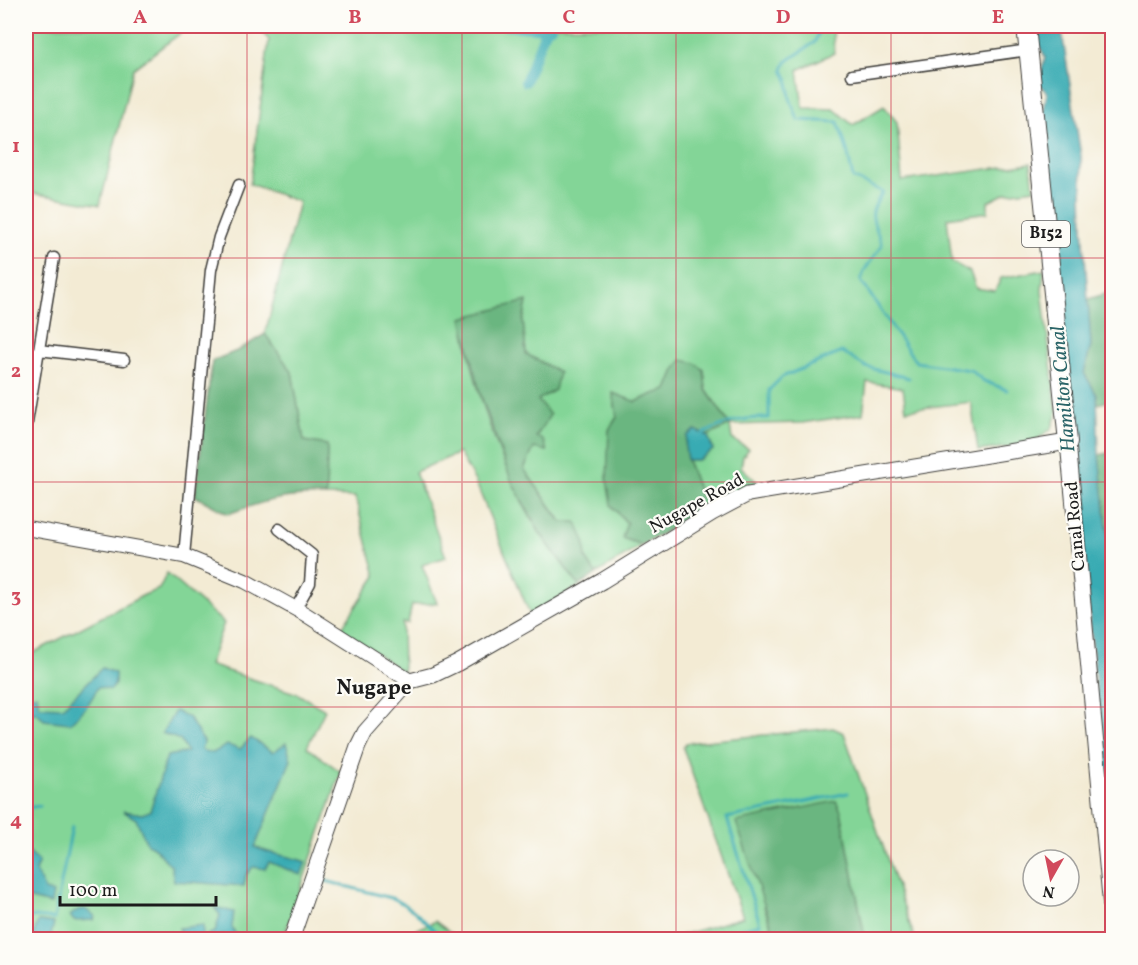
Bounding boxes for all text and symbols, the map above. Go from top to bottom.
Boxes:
text: A [133,4,147,32]
text: B [348,4,362,32]
text: C [563,4,576,32]
text: D [776,4,790,32]
text: E [992,4,1004,32]
text: 1 [12,133,20,161]
road number: B152 [1022,221,1070,247]
water label: Hamilton Canal [1045,325,1083,453]
text: 2 [11,358,21,386]
street label: Nugape Road [645,468,749,540]
street label: Canal Road [1060,480,1092,572]
text: 3 [11,583,21,611]
district label: Nugape [336,674,412,703]
text: 4 [10,807,22,835]
north arrow [1021,848,1081,908]
scale bar [60,869,216,907]
text: 100 m [69,879,118,904]
text: N [1041,879,1056,903]

